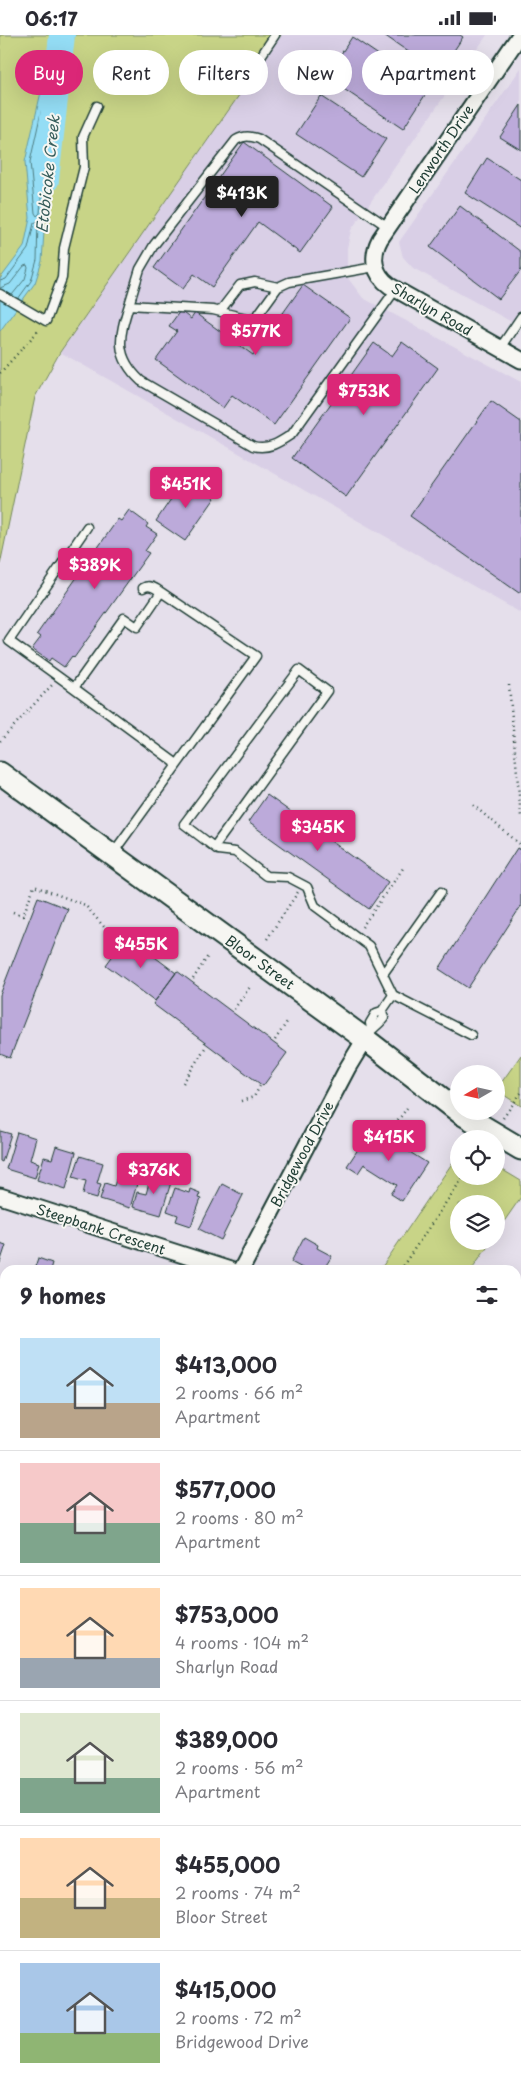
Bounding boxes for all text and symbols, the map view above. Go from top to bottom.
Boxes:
text: 06:17 [25,4,78,32]
chip: Buy [15,50,83,95]
chip: Rent [93,50,169,95]
chip: Filters [179,50,268,95]
chip: New [278,50,352,95]
chip: Apartment [362,50,494,95]
street label: Lenworth Drive [403,100,479,198]
water label: Etobicoke Creek [29,113,65,234]
pin: $413K [207,175,277,218]
text: $413K [217,180,267,204]
street label: Sharlyn Road [388,277,476,341]
pin: $577K [221,313,291,356]
text: $577K [231,318,281,342]
pin: $753K [329,373,399,416]
text: $753K [338,378,390,402]
pin: $451K [151,467,221,509]
text: $451K [161,471,211,495]
pin: $389K [60,547,130,590]
text: $389K [69,552,121,576]
pin: $345K [283,809,353,852]
text: $345K [291,814,345,838]
pin: $455K [106,927,176,969]
street label: Bloor Street [221,930,299,994]
text: $455K [114,931,168,955]
north arrow [450,1065,505,1120]
map controls [450,1065,505,1250]
street label: Bridgewood Drive [265,1097,339,1211]
pin: $415K [354,1119,424,1162]
text: $415K [364,1124,414,1148]
button: locate [450,1130,505,1185]
pin: $376K [119,1153,189,1195]
text: $376K [128,1157,180,1181]
button: layers [450,1195,505,1250]
street label: Steepbank Crescent [34,1198,168,1260]
text: 9 homes [20,1279,106,1311]
icon: filters [473,1281,501,1309]
text: $413,000 [175,1348,277,1380]
icon: home [60,1358,120,1418]
text: 2 rooms · 66 m² [175,1380,303,1404]
text: Apartment [175,1404,260,1428]
text: $577,000 [175,1473,276,1505]
icon: home [60,1483,120,1543]
text: 2 rooms · 80 m² [175,1505,304,1529]
text: Apartment [175,1529,260,1553]
text: $753,000 [175,1598,279,1630]
icon: home [60,1608,120,1668]
text: 4 rooms · 104 m² [175,1630,309,1654]
text: Sharlyn Road [175,1654,278,1678]
text: $389,000 [175,1723,278,1755]
icon: home [60,1733,120,1793]
text: 2 rooms · 56 m² [175,1755,304,1779]
text: Apartment [175,1779,260,1803]
text: $455,000 [175,1848,280,1880]
icon: home [60,1858,120,1918]
text: 2 rooms · 74 m² [175,1880,301,1904]
text: Bloor Street [175,1904,268,1928]
text: $415,000 [175,1973,276,2005]
icon: home [60,1983,120,2043]
text: 2 rooms · 72 m² [175,2005,302,2029]
text: Bridgewood Drive [175,2029,309,2053]

